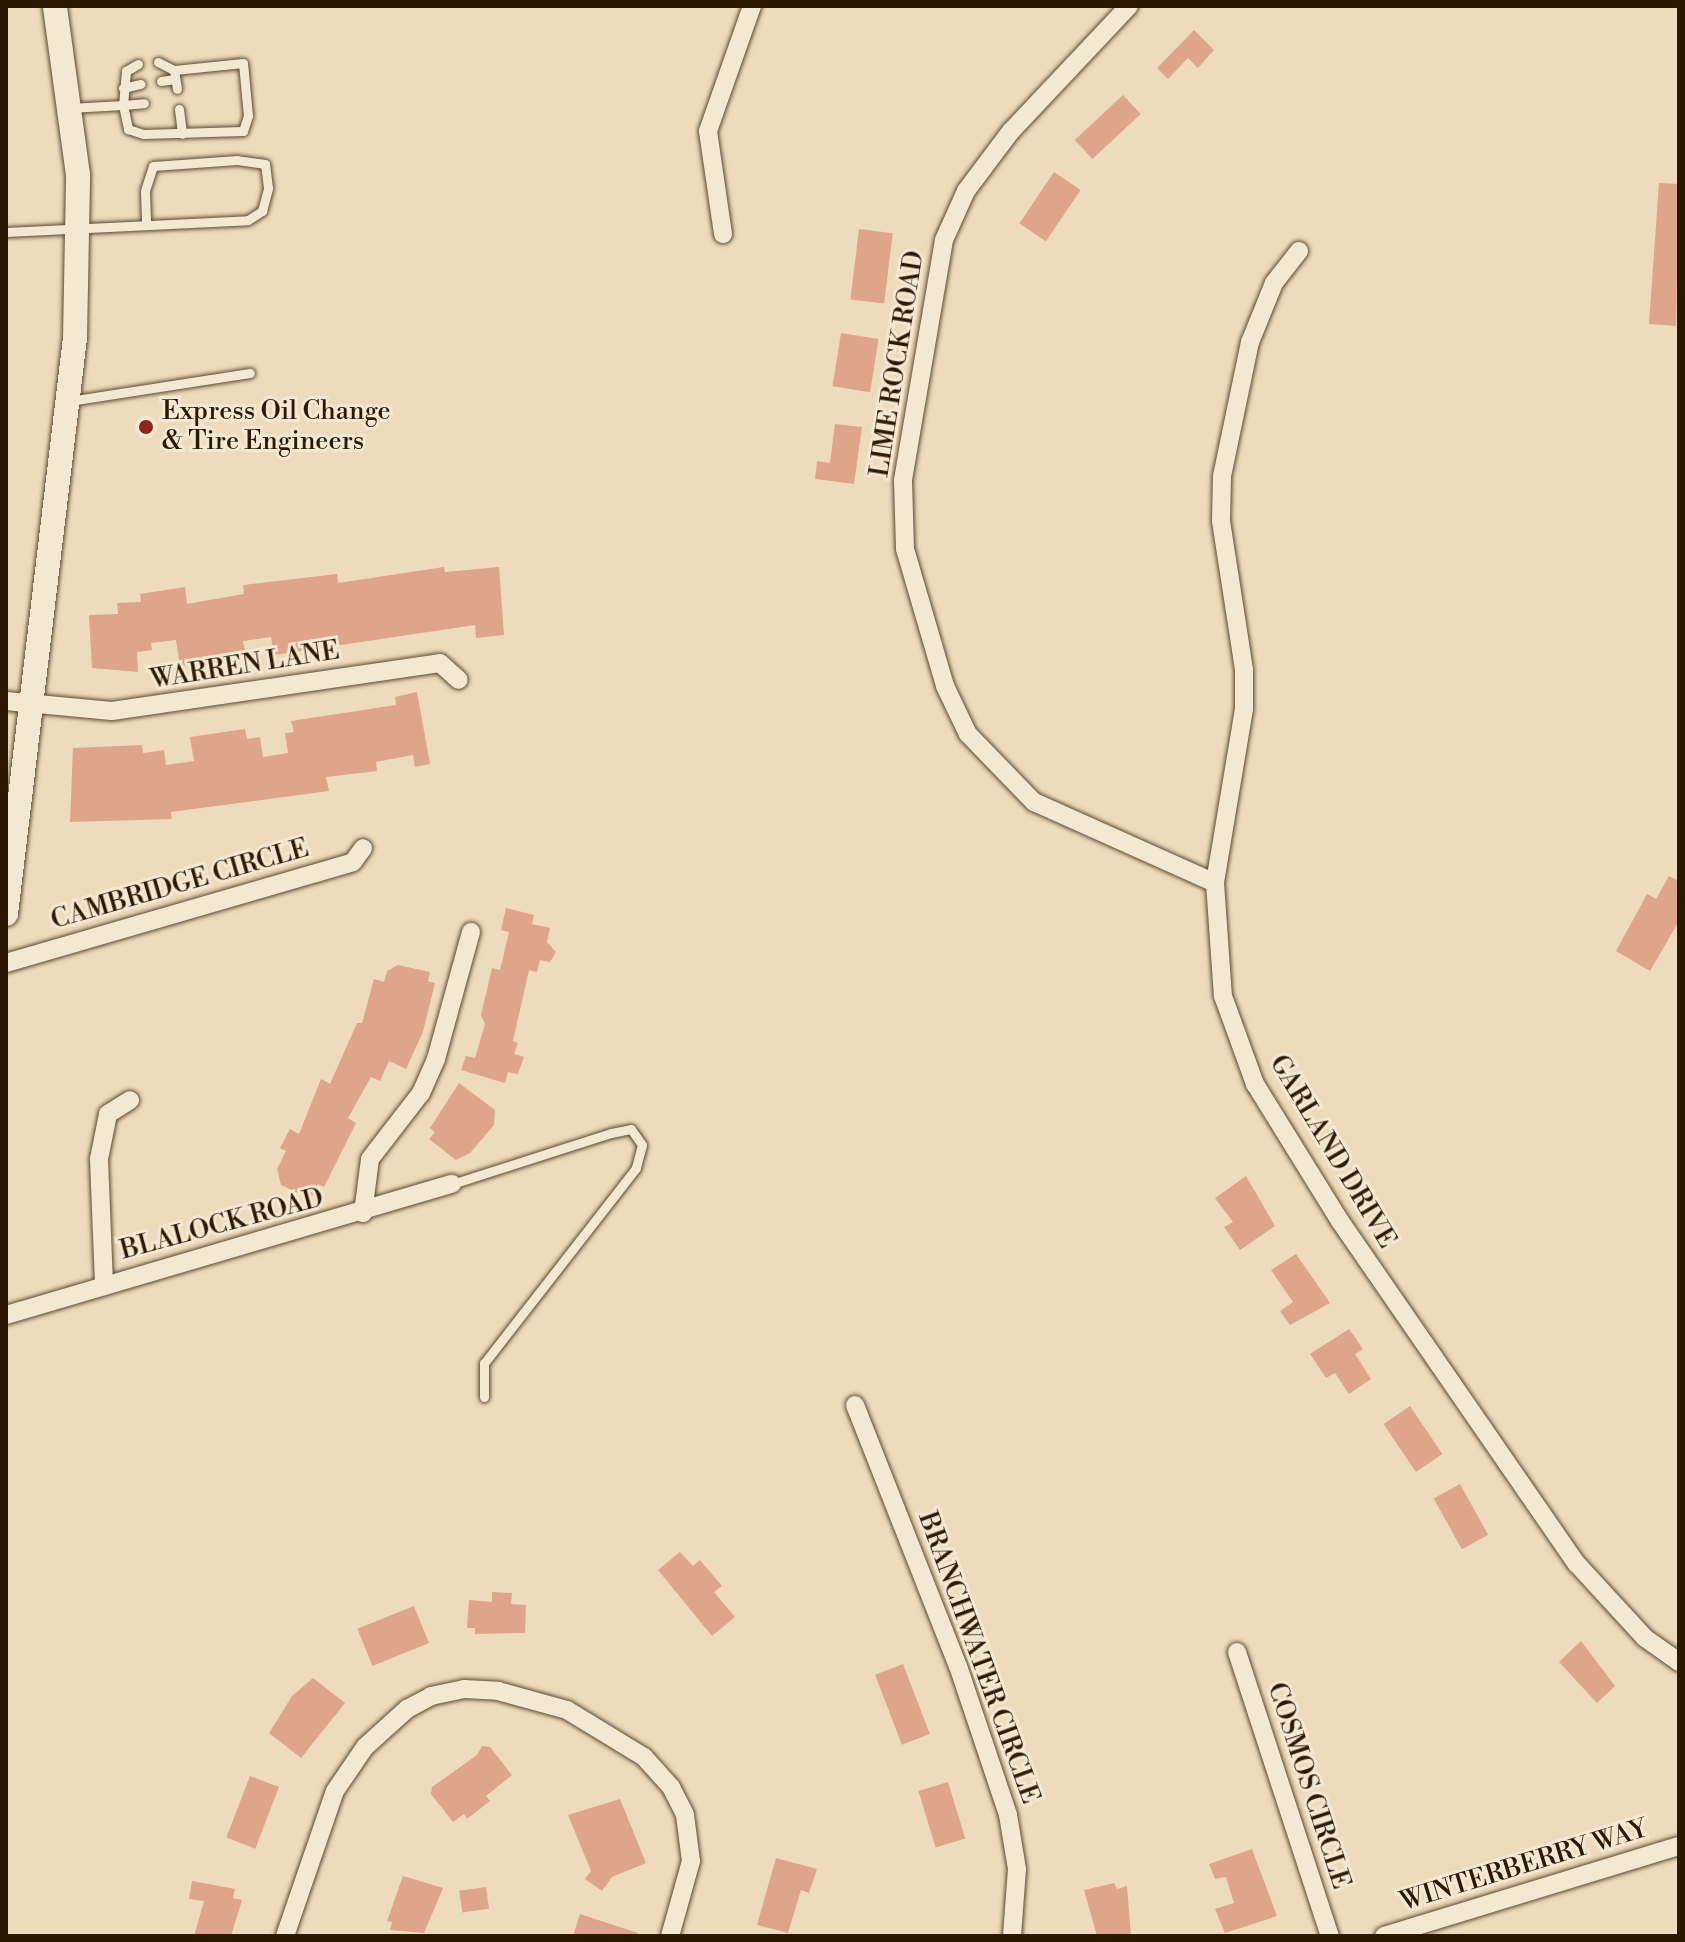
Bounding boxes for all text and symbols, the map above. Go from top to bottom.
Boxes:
street label: LIME ROCK ROAD [865,249,931,479]
place label: Express Oil Change & Tire Engineers [162,396,391,458]
marker: Express Oil Change & Tire Engineers [137,418,155,436]
street label: WARREN LANE [148,636,342,696]
street label: CAMBRIDGE CIRCLE [48,833,312,937]
street label: GARLAND DRIVE [1262,1050,1402,1254]
street label: BLALOCK ROAD [117,1183,327,1267]
street label: BRANCHWATER CIRCLE [911,1508,1045,1808]
street label: COSMOS CIRCLE [1260,1679,1356,1893]
street label: WINTERBERRY WAY [1397,1814,1651,1918]

